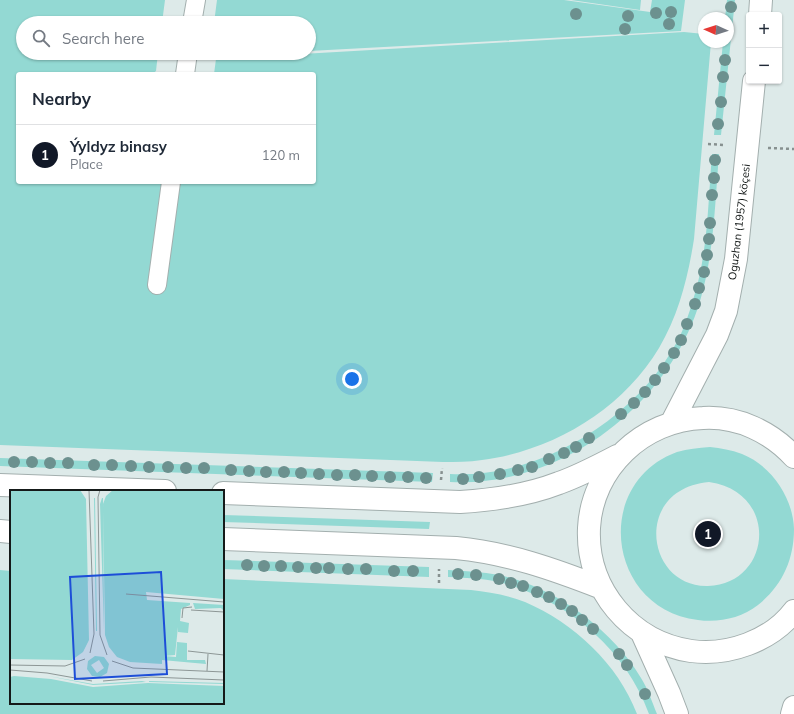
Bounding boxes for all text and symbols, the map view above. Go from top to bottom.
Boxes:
north arrow [698,12,734,48]
map controls [746,12,782,84]
button: + [746,12,782,48]
search box [16,16,316,60]
icon: search [30,27,52,49]
text: Search here [62,29,144,48]
button: − [746,48,782,84]
text: Nearby [32,88,91,109]
text: Ýyldyz binasy [70,137,167,156]
text: 1 [41,147,49,163]
text: 120 m [262,147,300,163]
text: Place [70,156,103,172]
street label: Oguzhan (1957) köçesi [725,163,753,281]
your location [342,369,362,389]
inset map [10,490,224,704]
pin: 1 [695,519,721,549]

